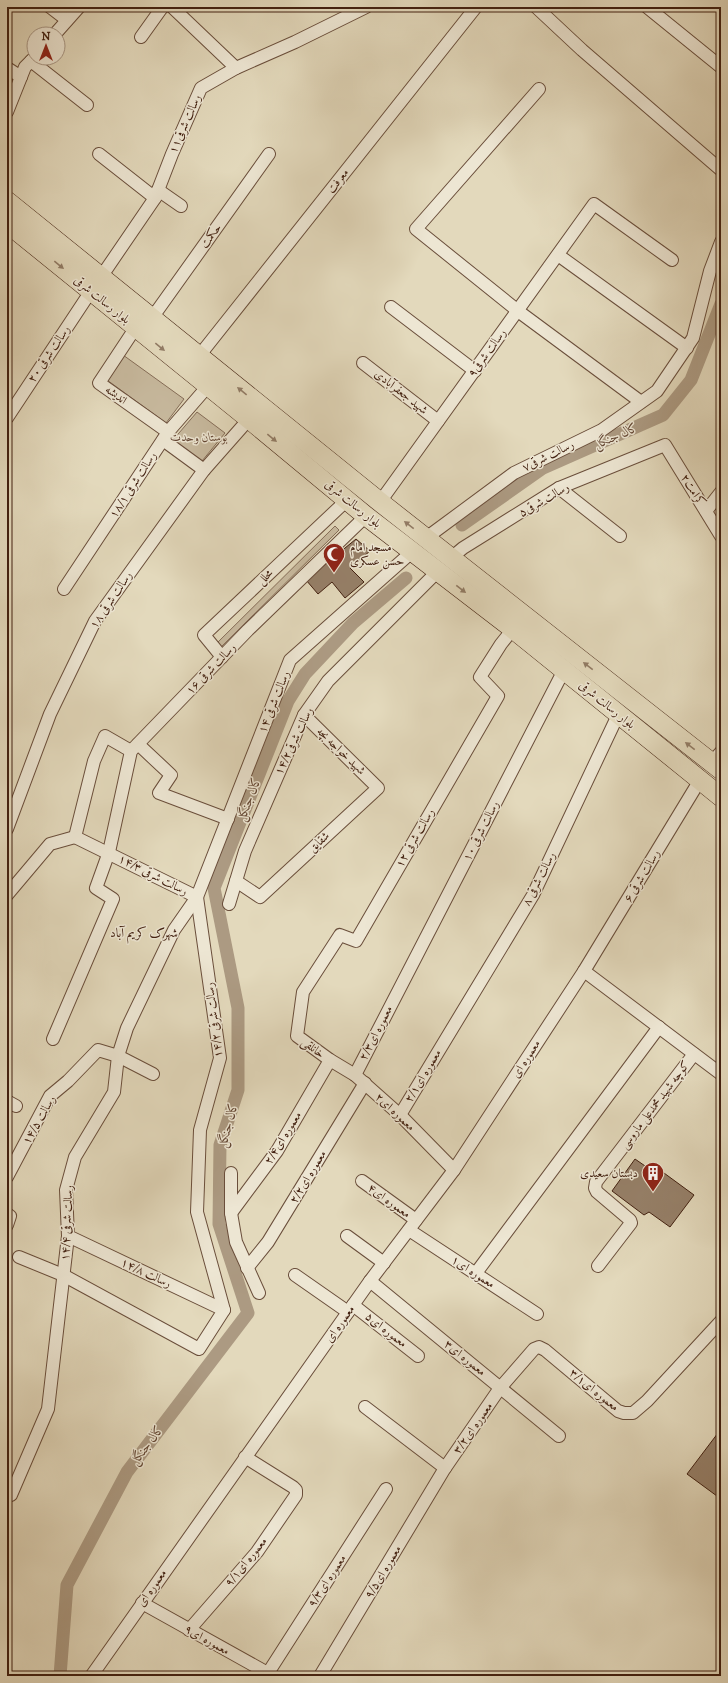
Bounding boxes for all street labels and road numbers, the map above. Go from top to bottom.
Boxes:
street label: رسالت شرقی۱۱ [165,92,205,156]
street label: معرفت [324,166,352,196]
street label: حکمت [197,221,225,251]
street label: بلوار رسالت شرقی [71,273,133,327]
street label: رسالت شرقی ۲۰ [24,322,74,385]
street label: رسالت شرقی۹ [464,326,510,380]
street label: شهید جعفرآبادی [371,366,431,418]
street label: اندیشه [102,382,130,408]
street label: رسالت شرقی۷ [520,437,577,475]
street label: رسالت شرقی ۱۸/۱ [106,449,160,521]
street label: کرامت۲ [677,471,709,509]
street label: بلوار رسالت شرقی [322,477,384,531]
street label: رسالت شرقی۵ [516,479,572,520]
street label: محلل [254,565,277,589]
street label: رسالت شرقی ۱۸ [86,568,136,631]
street label: رسالت شرقی ۱۶ [183,640,239,698]
street label: رسالت شرقی ۱۴ [255,669,293,735]
street label: بلوار رسالت شرقی [576,678,638,732]
street label: رسالت شرقی۱۴/۲ [271,705,317,777]
street label: شهید خواجه بچه [313,724,369,778]
street label: رسالت شرقی ۱۰ [459,798,503,864]
street label: رسالت شرقی ۱۲ [392,806,438,870]
street label: شقایق [305,828,333,856]
street label: رسالت شرقی ۶ [620,847,664,905]
street label: رسالت شرقی ۸ [519,849,559,908]
street label: رسالت شرقی ۱۴/۳ [116,851,190,899]
street label: رسالت شرقی ۱۴/۲ [202,981,226,1059]
street label: معموره ای۲/۳ [356,1003,396,1063]
street label: خانلقی [298,1034,328,1062]
street label: معموره ای [508,1037,544,1081]
street label: معموره ای۲/۱ [401,1047,445,1105]
street label: کوچه شهید محمدعلی ماروسی [617,1058,694,1153]
street label: معموره ای۲ [372,1090,418,1134]
street label: رسالت ۱۴/۵ [19,1093,59,1147]
street label: معموره ای۲/۴ [261,1109,305,1167]
street label: معموره ای۲/۲ [286,1148,330,1206]
street label: معموره ای۴ [365,1180,413,1222]
street label: رسالت شرقی ۱۴/۴ [58,1185,76,1261]
street label: معموره ای۱ [448,1252,498,1292]
street label: رسالت ۱۴/۸ [118,1255,174,1291]
street label: معموره ای [322,1302,358,1346]
street label: معموره ای۵ [362,1309,410,1351]
street label: معموره ای۳ [441,1337,489,1379]
street label: معموره ای۳/۱ [566,1365,622,1415]
street label: معموره ای۳/۲ [450,1399,496,1457]
street label: معموره ای۹/۱ [221,1534,271,1590]
street label: معموره ای۹/۵ [361,1543,405,1601]
street label: معموره ای۹/۳ [304,1552,350,1610]
street label: معموره ای [134,1566,170,1610]
street label: معموره ای۹ [182,1621,232,1659]

